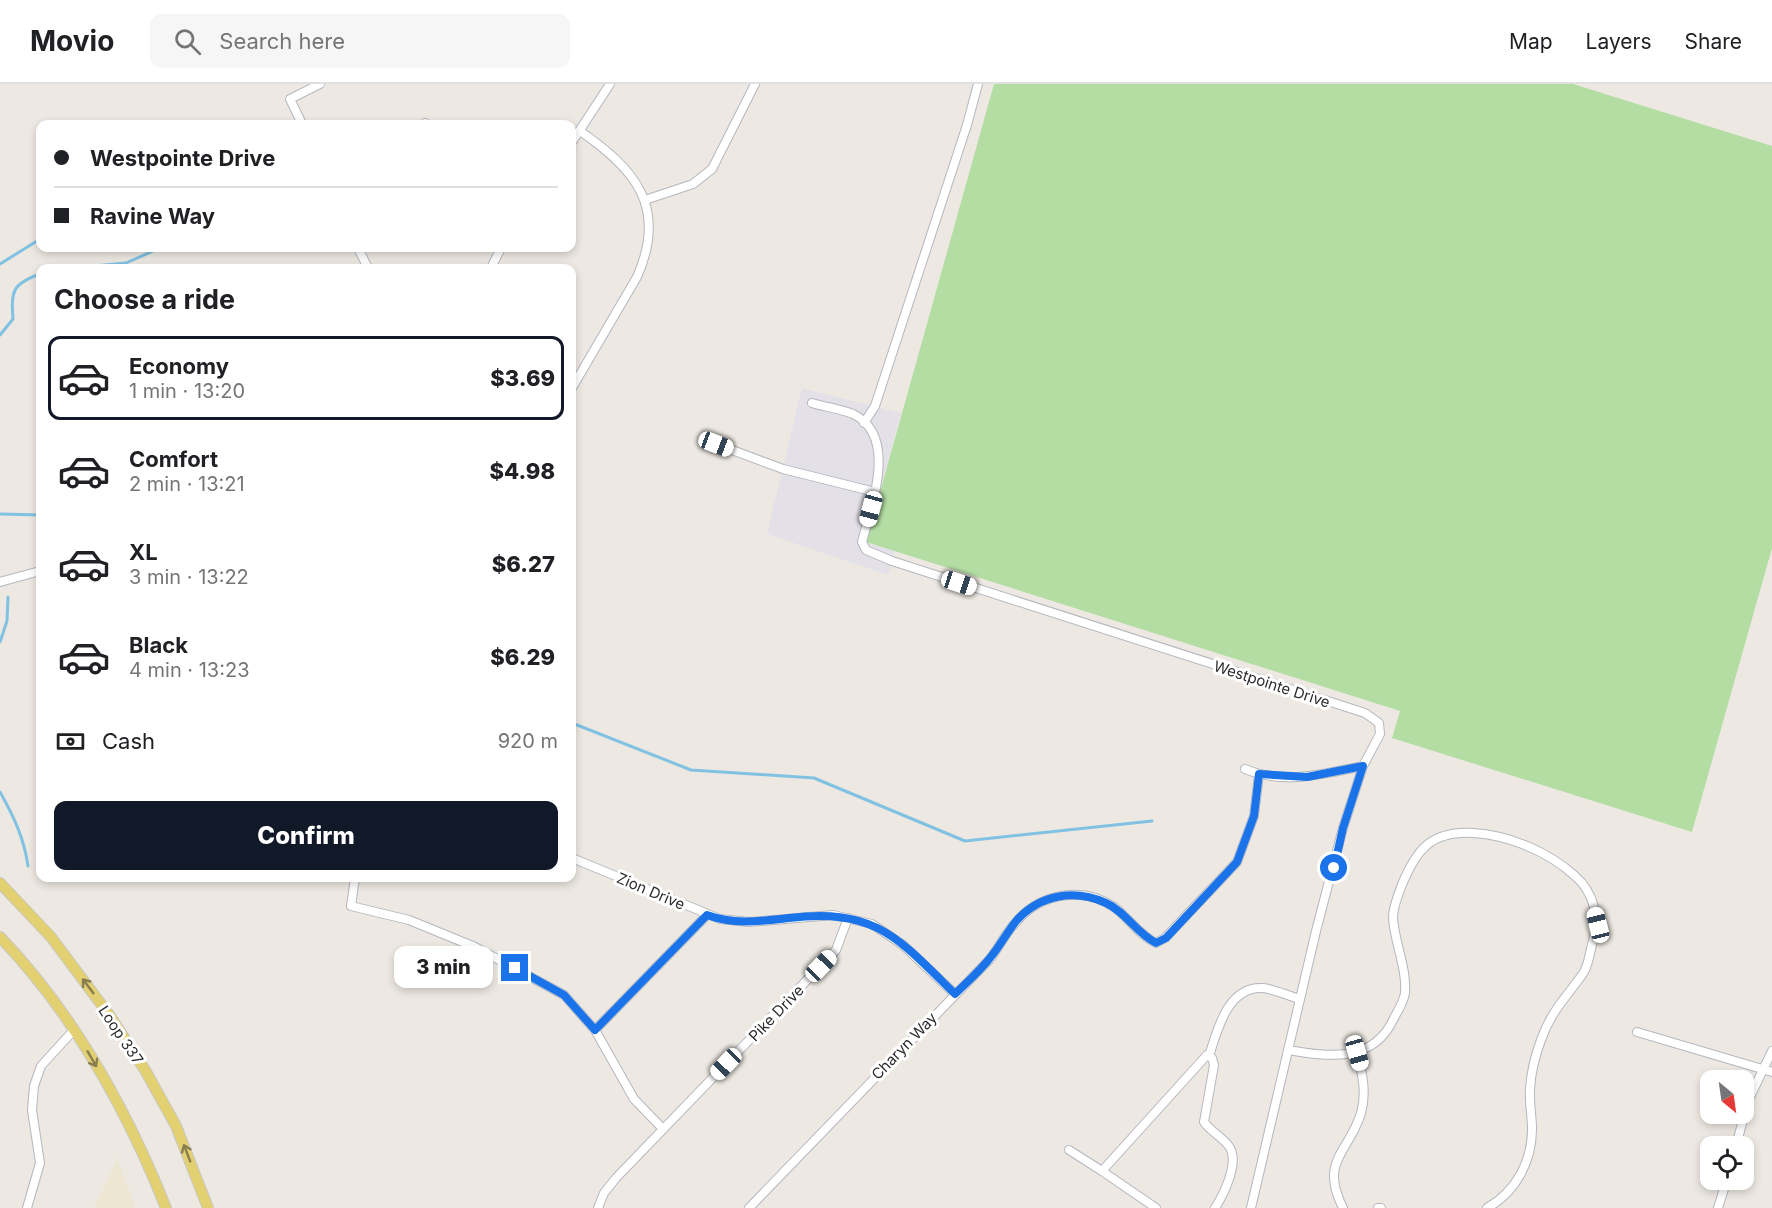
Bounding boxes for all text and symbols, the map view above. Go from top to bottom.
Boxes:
search box [150,14,570,68]
text: Movio [30,24,114,58]
icon: search [171,25,204,58]
text: Search here [219,28,345,54]
text: Map [1509,29,1553,54]
text: Layers [1586,29,1652,54]
text: Share [1685,29,1742,54]
text: Westpointe Drive [90,145,275,171]
text: Ravine Way [90,203,215,229]
text: Choose a ride [54,283,235,316]
icon: car [57,351,111,405]
text: Economy [129,353,229,379]
text: $3.69 [490,365,555,391]
text: 1 min · 13:20 [129,379,245,403]
car [696,429,736,459]
icon: car [57,444,111,498]
text: Comfort [129,446,218,472]
text: $4.98 [489,458,555,484]
text: 2 min · 13:21 [129,472,245,496]
car [858,489,884,529]
icon: car [57,537,111,591]
text: XL [129,539,158,565]
text: $6.27 [492,551,555,577]
text: 3 min · 13:22 [129,565,249,589]
car [939,569,979,597]
icon: car [57,630,111,684]
text: Black [129,632,188,658]
text: $6.29 [490,644,555,670]
street label: Westpointe Drive [1211,656,1333,712]
text: 4 min · 13:23 [129,658,250,682]
icon: cash [54,725,87,758]
text: Cash [102,728,155,754]
text: 920 m [498,729,558,753]
button: Confirm [54,801,558,870]
route start [1320,854,1347,881]
street label: Zion Drive [614,868,688,914]
car [1585,905,1611,945]
callout: 3 min [395,947,494,989]
car [802,947,840,985]
route end [501,954,528,981]
text: 3 min [416,955,471,979]
one-way arrow [81,979,94,995]
street label: Pike Drive [744,981,808,1045]
street label: Loop 337 [94,1002,148,1068]
street label: Charyn Way [867,1008,941,1084]
car [1343,1033,1371,1073]
car [707,1045,745,1083]
one-way arrow [86,1050,98,1067]
north arrow [1700,1070,1754,1124]
map controls [1700,1070,1754,1190]
button: locate [1700,1136,1754,1190]
one-way arrow [180,1145,191,1163]

